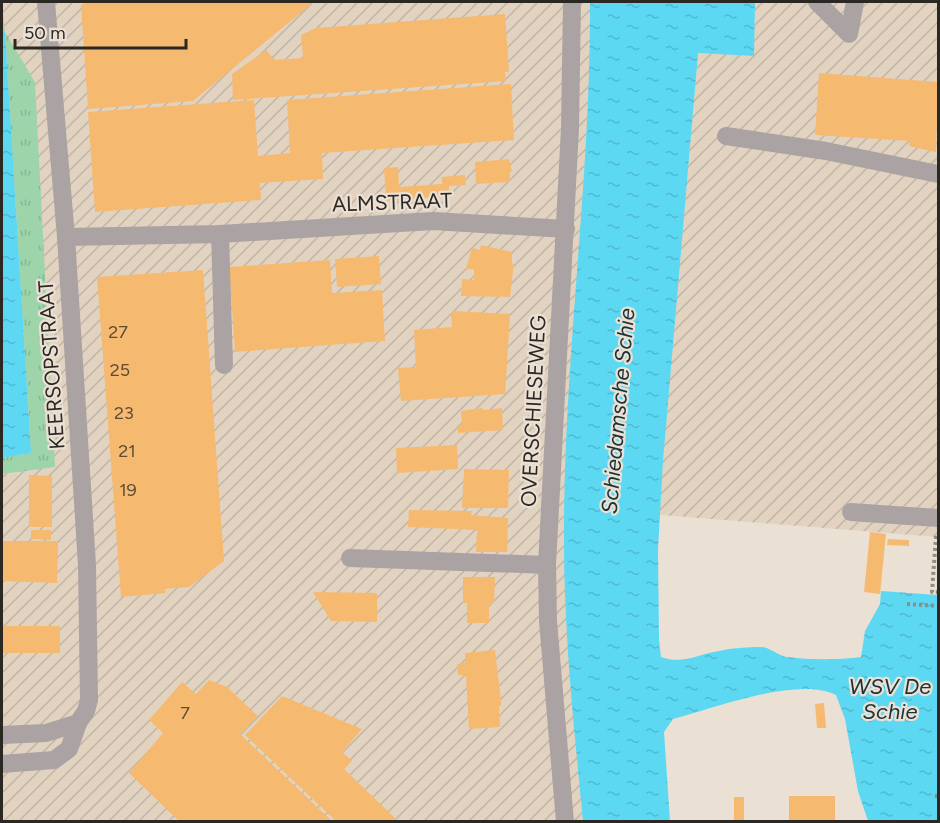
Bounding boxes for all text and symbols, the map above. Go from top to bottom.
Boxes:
scale bar [15,12,186,50]
text: 50 m [24,22,66,44]
street label: ALMSTRAAT [331,187,453,217]
street label: KEERSOPSTRAAT [33,279,69,450]
water label: Schiedamsche Schie [596,307,640,515]
street label: OVERSCHIESEWEG [515,314,551,508]
house number: 27 [108,321,128,343]
house number: 25 [110,359,130,381]
house number: 23 [114,402,134,424]
house number: 21 [118,440,136,462]
house number: 19 [119,479,137,501]
water label: WSV De Schie [849,673,931,725]
house number: 7 [180,702,190,724]

